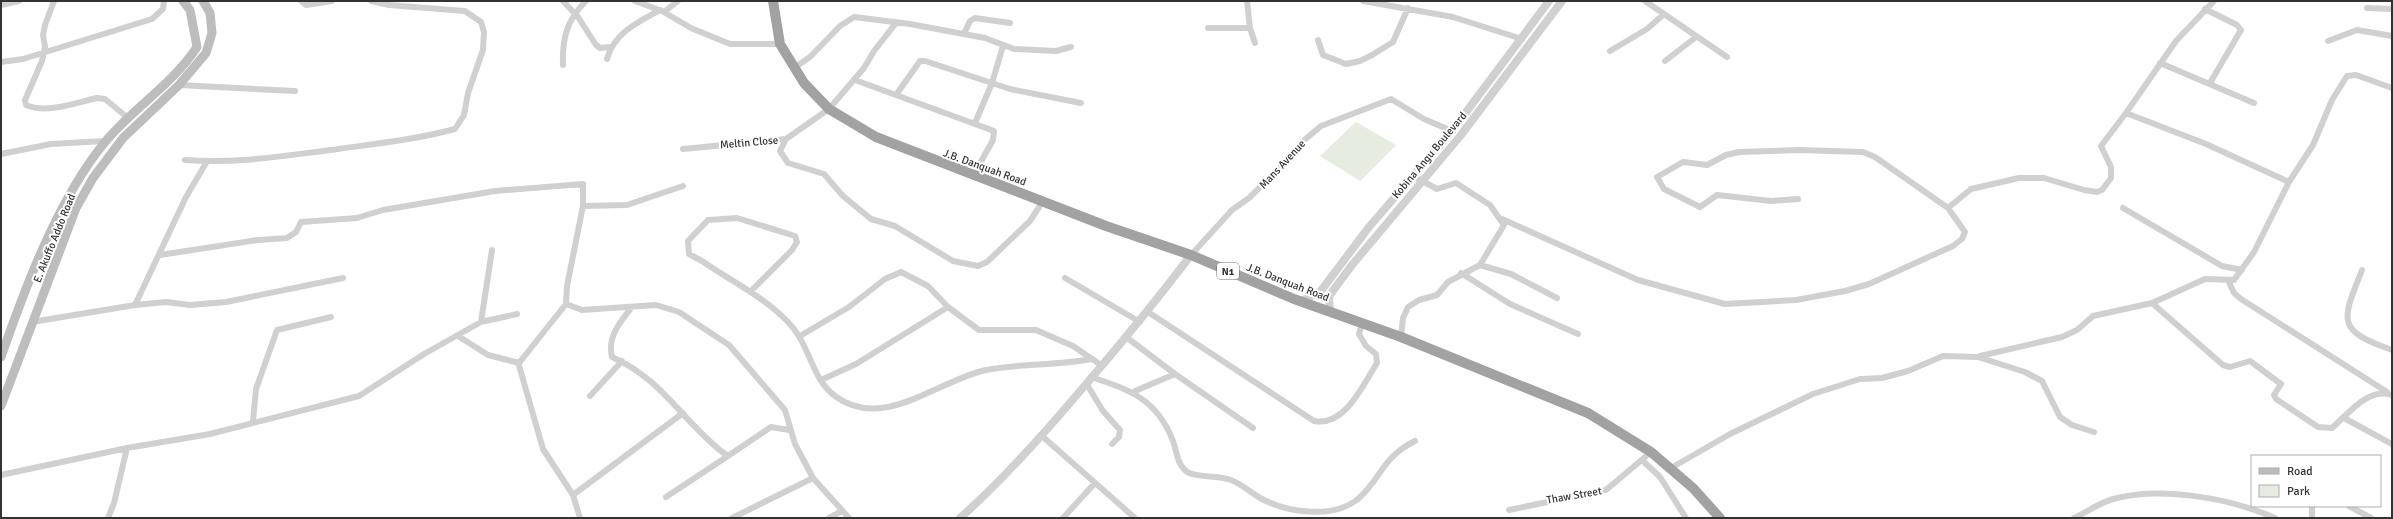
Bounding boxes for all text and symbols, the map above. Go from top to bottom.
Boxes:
street label: Kobina Angu Boulevard [1389,109,1470,201]
street label: Meltin Close [719,133,779,152]
street label: Mans Avenue [1256,137,1308,191]
street label: J.B. Danquah Road [941,146,1028,189]
street label: E. Akuffo Addo Road [31,192,78,285]
street label: J.B. Danquah Road [1245,261,1331,304]
road number: N1 [1217,263,1239,279]
legend [2251,455,2381,507]
text: Road [2287,464,2313,479]
street label: Thaw Street [1545,484,1603,507]
text: Park [2287,484,2310,499]

